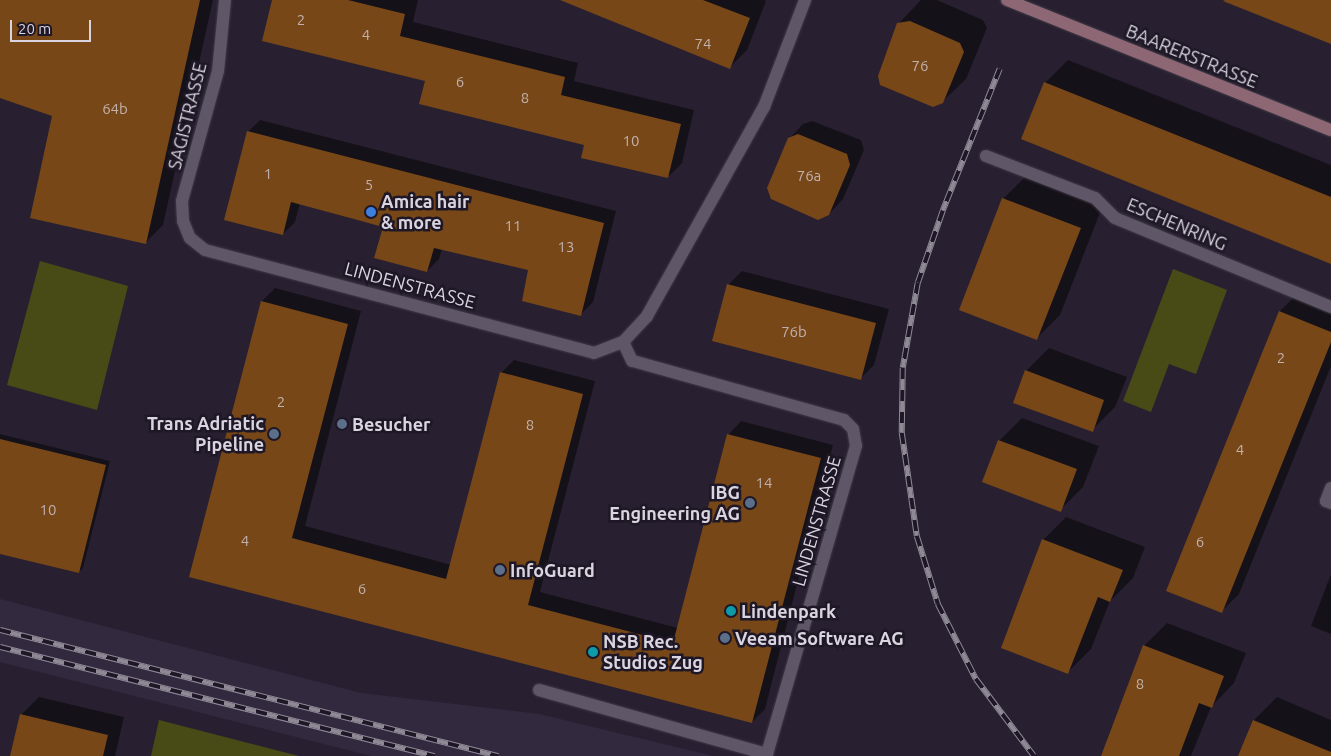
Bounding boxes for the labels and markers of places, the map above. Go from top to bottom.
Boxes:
place label: Amica hair & more [381,191,469,233]
marker: Amica hair & more [365,206,377,218]
place label: Trans Adriatic Pipeline [147,413,264,456]
place label: Besucher [352,413,430,435]
marker: Besucher [336,418,348,430]
marker: Trans Adriatic Pipeline [268,428,280,440]
place label: IBG Engineering AG [609,482,740,524]
marker: IBG Engineering AG [744,497,756,509]
place label: InfoGuard [510,559,595,581]
marker: InfoGuard [494,564,506,576]
place label: Lindenpark [741,600,836,622]
marker: Lindenpark [725,605,737,617]
place label: Veeam Software AG [735,627,904,649]
place label: NSB Rec. Studios Zug [603,631,703,674]
marker: Veeam Software AG [719,632,731,644]
marker: NSB Rec. Studios Zug [587,646,599,658]

